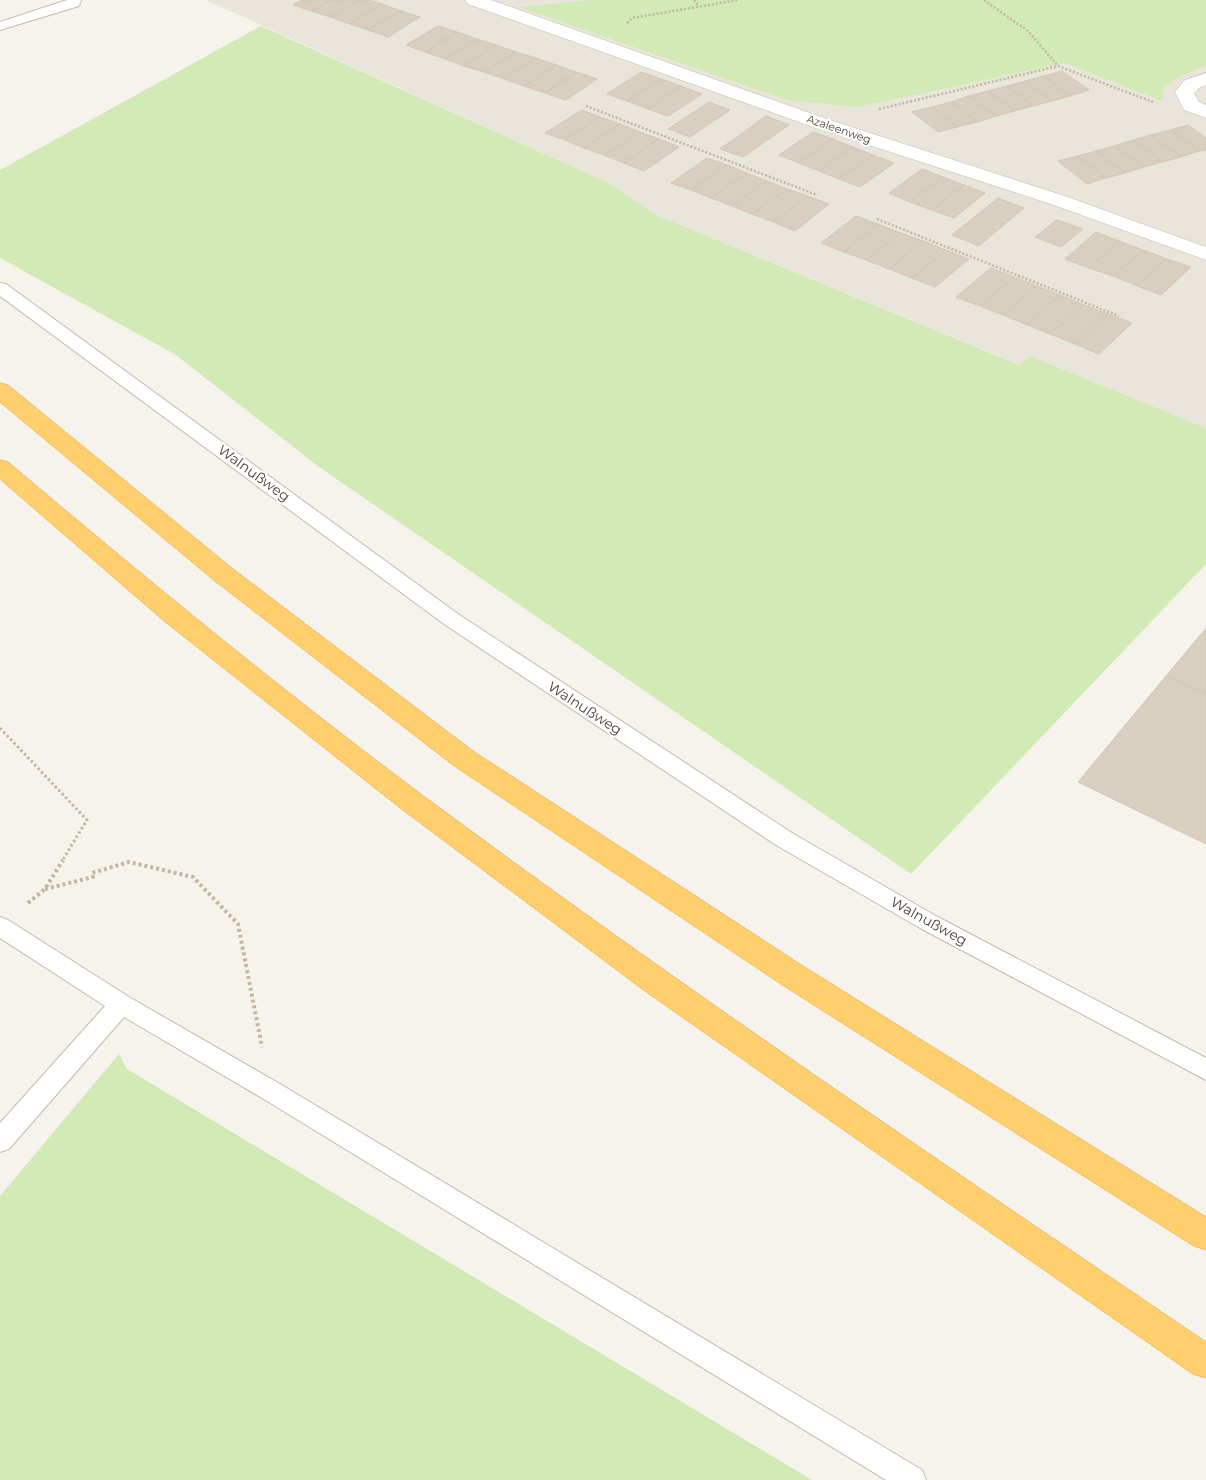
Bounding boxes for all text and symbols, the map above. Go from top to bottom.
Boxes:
street label: Azaleenweg [805,111,873,147]
street label: Walnußweg [214,441,294,505]
street label: Walnußweg [544,677,626,739]
street label: Walnußweg [887,893,971,949]

